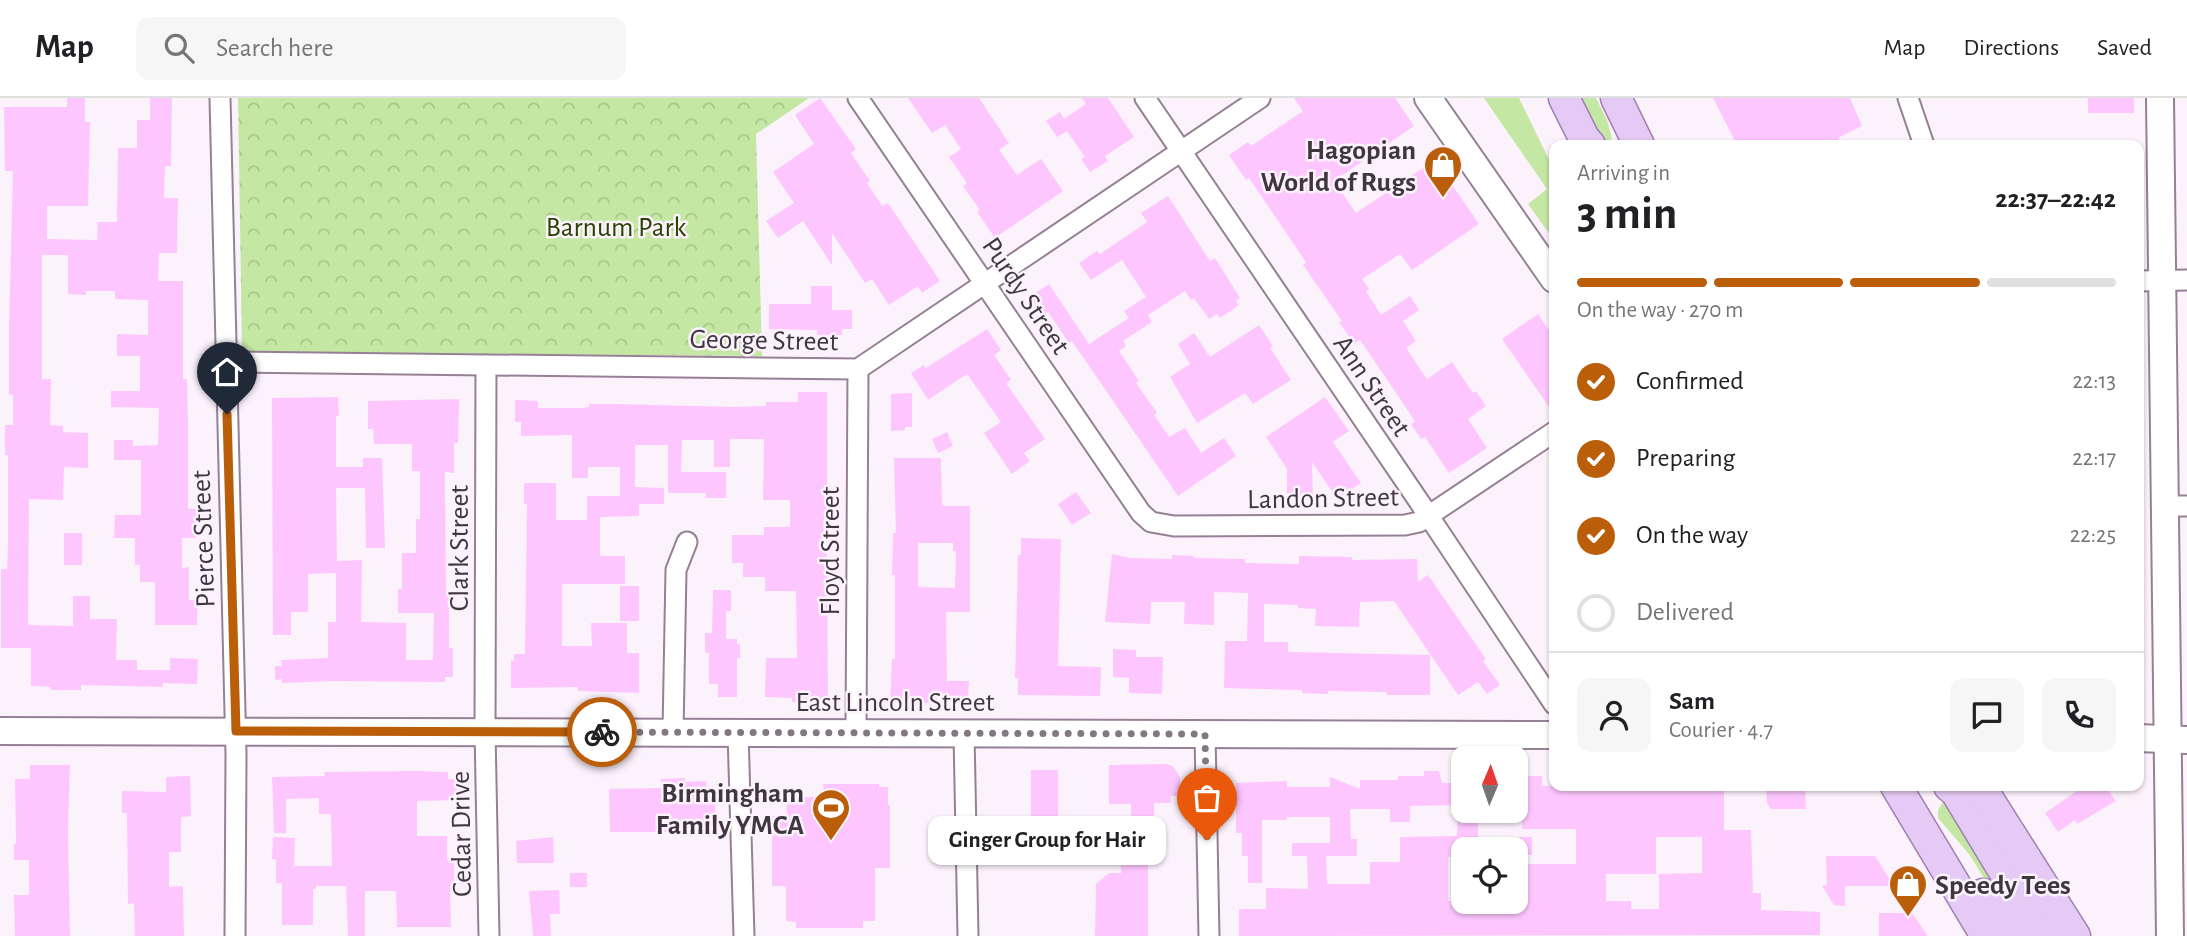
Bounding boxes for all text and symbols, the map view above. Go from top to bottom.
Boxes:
search box [136,17,626,80]
icon: search [160,29,198,67]
text: Map [35,31,94,64]
text: Search here [216,35,334,61]
text: Map [1883,36,1925,60]
text: Directions [1963,36,2059,60]
text: Saved [2097,36,2152,60]
place label: Hagopian World of Rugs [1260,137,1416,197]
shop icon: Hagopian World of Rugs [1422,144,1464,199]
text: Arriving in [1577,162,1670,185]
text: 22:37–22:42 [1995,186,2116,212]
text: 3 min [1577,191,1677,237]
park label: Barnum Park [546,214,686,242]
street label: Purdy Street [976,233,1074,360]
text: On the way · 270 m [1577,299,1744,322]
street label: George Street [689,326,839,356]
street label: Ann Street [1328,331,1415,442]
pin [197,342,257,414]
icon: home [208,353,246,391]
icon: check [1577,363,1615,401]
text: Confirmed [1636,368,1744,394]
text: 22:13 [2072,370,2116,393]
icon: check [1577,440,1615,478]
text: Preparing [1636,445,1735,471]
text: 22:17 [2072,447,2116,470]
street label: Pierce Street [188,470,220,608]
street label: Landon Street [1247,484,1399,514]
street label: Clark Street [446,485,474,611]
street label: Floyd Street [817,486,845,616]
icon: check [1577,517,1615,555]
text: On the way [1636,522,1748,548]
text: 22:25 [2070,524,2116,547]
text: Delivered [1636,599,1734,625]
button: person [1577,678,1651,752]
button: chat [1950,678,2024,752]
button: phone [2042,678,2116,752]
text: Sam [1669,688,1715,714]
street label: East Lincoln Street [795,689,995,717]
courier [567,697,637,767]
icon: bike [583,713,621,751]
text: Courier · 4.7 [1669,719,1773,742]
north arrow [1451,746,1528,822]
map controls [1451,746,1528,914]
pin [1177,768,1237,840]
street label: Cedar Drive [447,771,477,897]
icon: bag [1188,779,1226,817]
place label: Birmingham Family YMCA [656,780,804,840]
sports icon: Birmingham Family YMCA [810,787,852,842]
callout: Ginger Group for Hair [927,816,1165,864]
text: Ginger Group for Hair [949,829,1145,852]
button: locate [1451,837,1528,914]
shop icon: Speedy Tees [1887,863,1929,918]
place label: Speedy Tees [1935,872,2071,900]

